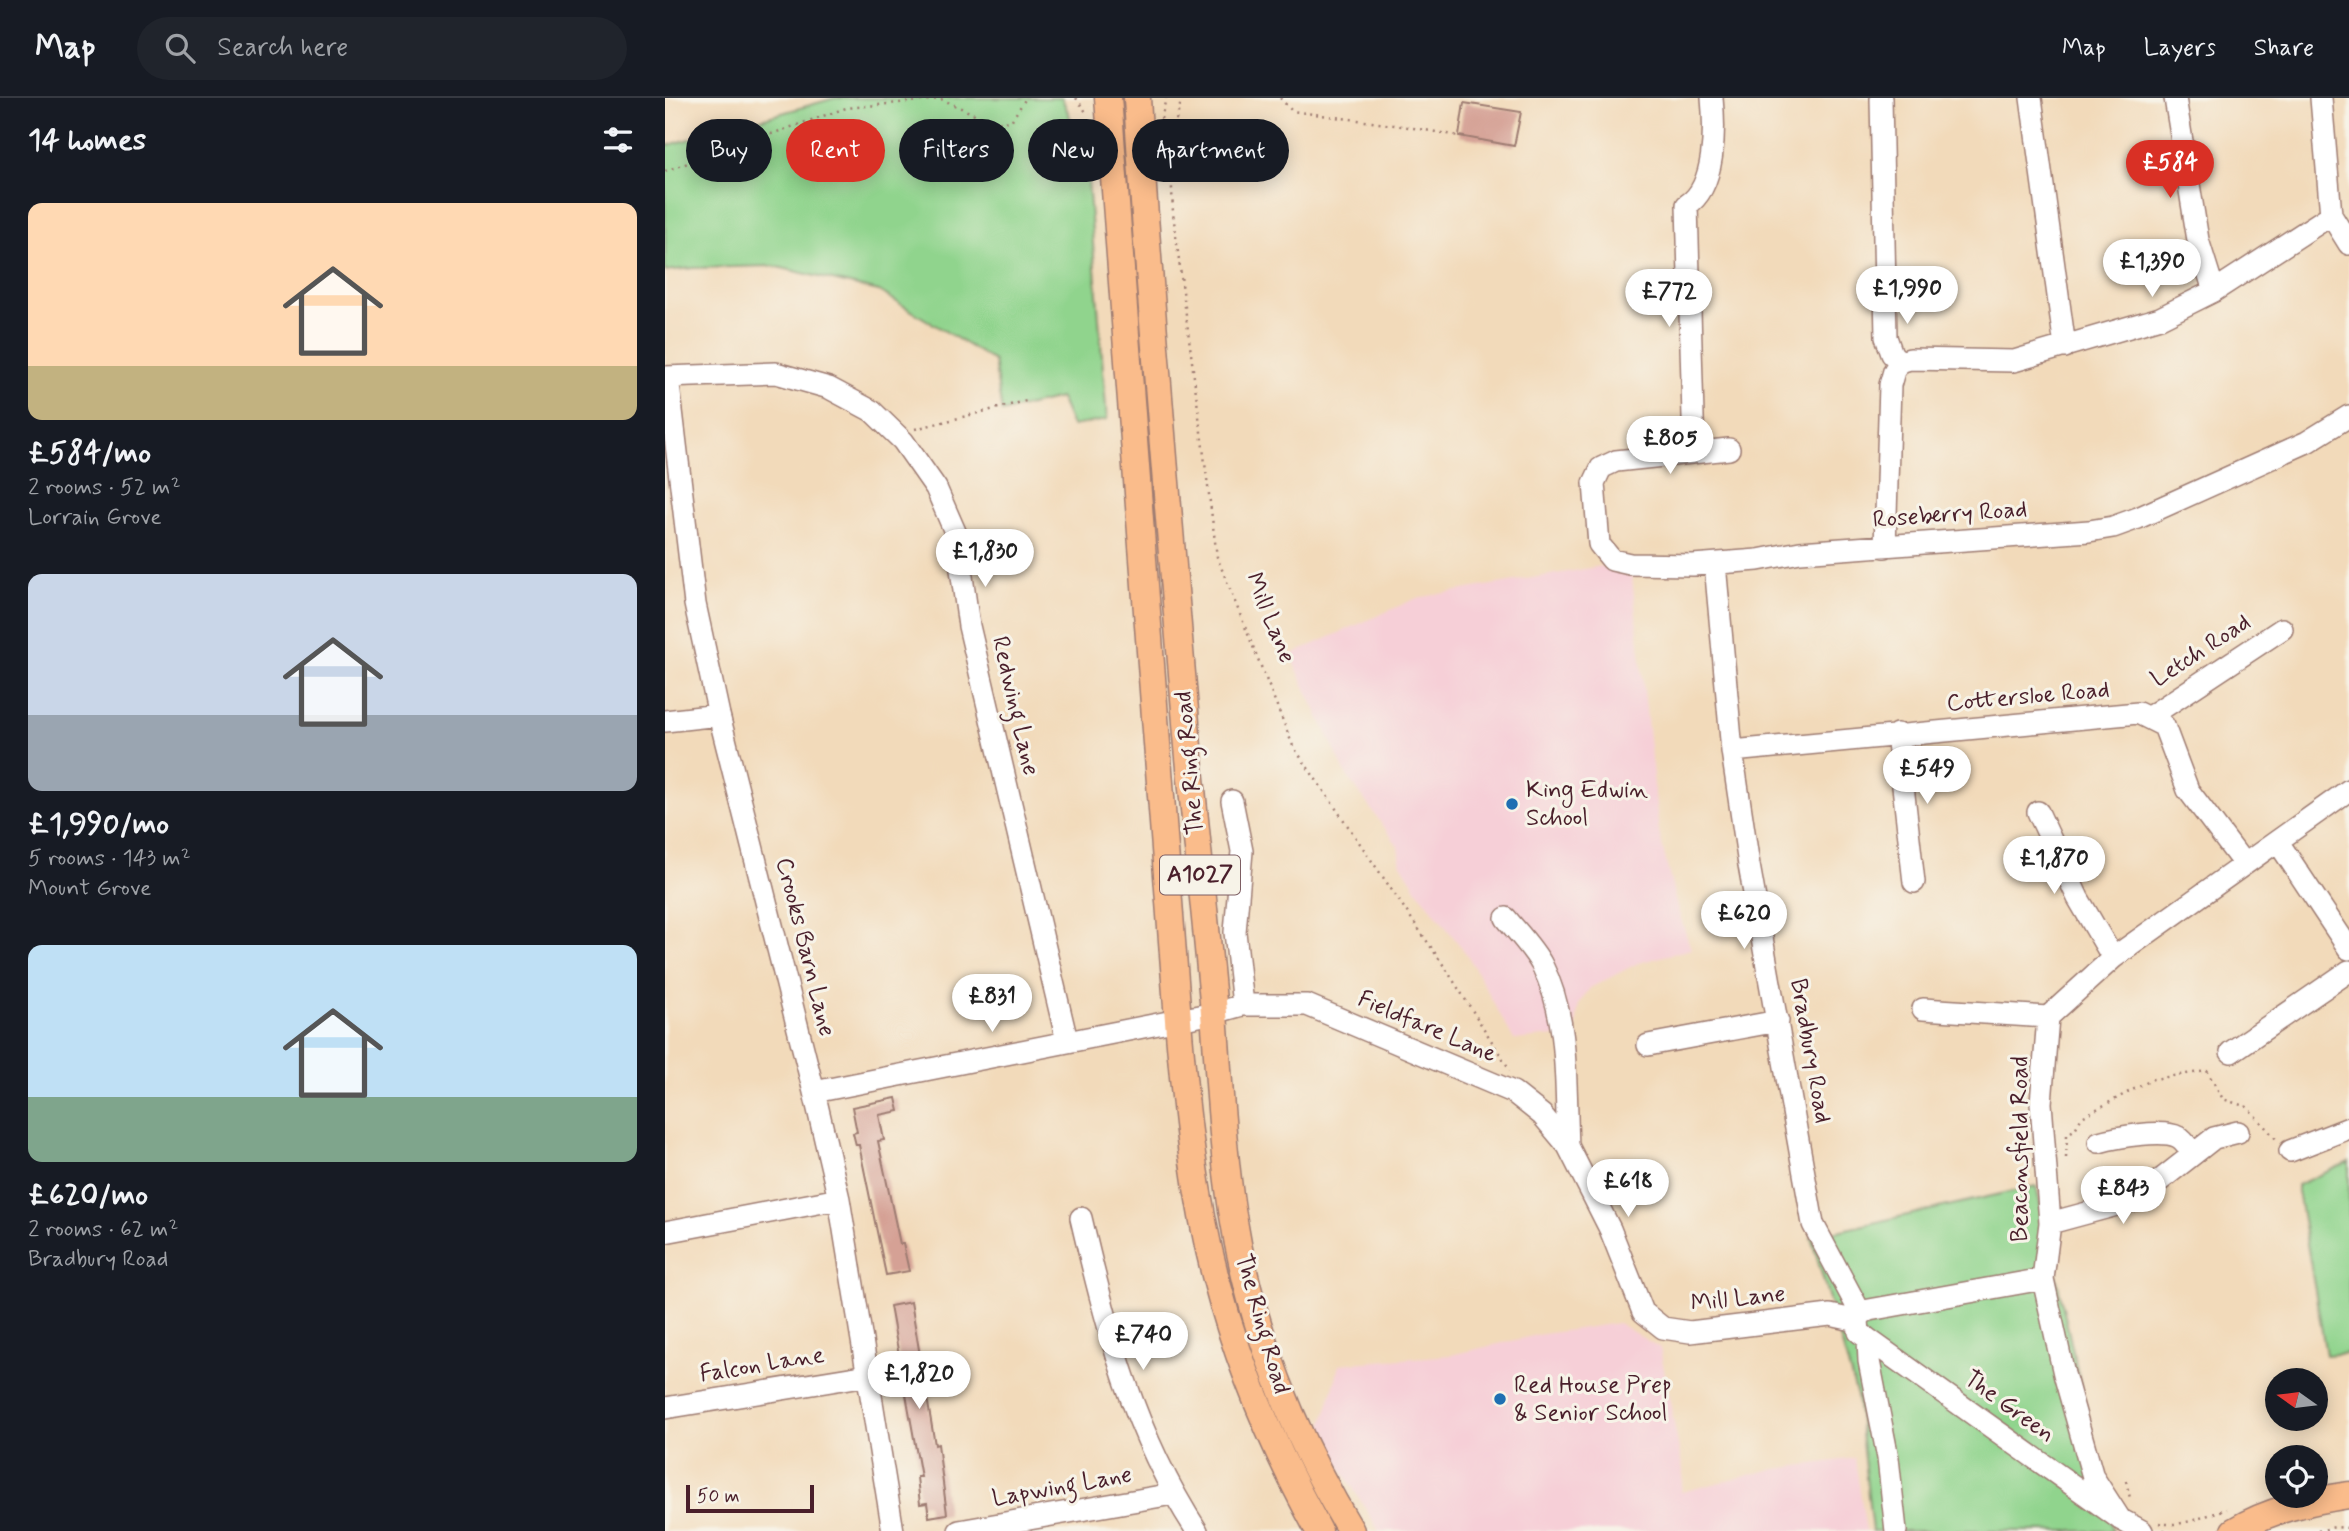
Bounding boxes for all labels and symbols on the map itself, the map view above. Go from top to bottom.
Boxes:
pin: £584 [2129,140,2211,200]
pin: £1,390 [2095,240,2209,299]
pin: £1,990 [1850,266,1964,326]
pin: £772 [1628,270,1710,329]
pin: £805 [1629,416,1711,476]
street label: Roseberry Road [1872,494,2028,536]
pin: £1,830 [928,530,1042,589]
street label: Mill Lane [1238,568,1302,668]
street label: Letch Road [2145,607,2257,695]
street label: Redwing Lane [981,633,1046,779]
street label: Cottersloe Road [1945,674,2111,720]
street label: The Ring Road [1168,690,1215,836]
pin: £549 [1886,746,1968,806]
place label: King Edwin School [1526,775,1648,834]
marker: King Edwin School [1504,796,1520,812]
pin: £1,870 [1997,836,2111,896]
street label: Crooks Barn Lane [768,854,842,1040]
road number: A1027 [1160,856,1240,894]
pin: £620 [1703,892,1785,951]
pin: £831 [951,974,1033,1034]
street label: Bradbury Road [1782,976,1838,1126]
street label: Fieldfare Lane [1353,984,1501,1070]
street label: Beaconsfield Road [2005,1056,2036,1242]
pin: £618 [1587,1160,1669,1219]
pin: £843 [2082,1166,2164,1226]
street label: The Ring Road [1224,1250,1297,1398]
street label: Mill Lane [1689,1279,1787,1319]
pin: £740 [1102,1312,1184,1372]
street label: Falcon Lane [698,1340,827,1390]
pin: £1,820 [862,1352,976,1411]
street label: The Green [1957,1364,2061,1450]
north arrow [2265,1368,2327,1432]
place label: Red House Prep & Senior School [1514,1370,1672,1429]
marker: Red House Prep & Senior School [1492,1391,1508,1407]
street label: Lapwing Lane [990,1459,1135,1518]
scale bar [686,1482,814,1514]

